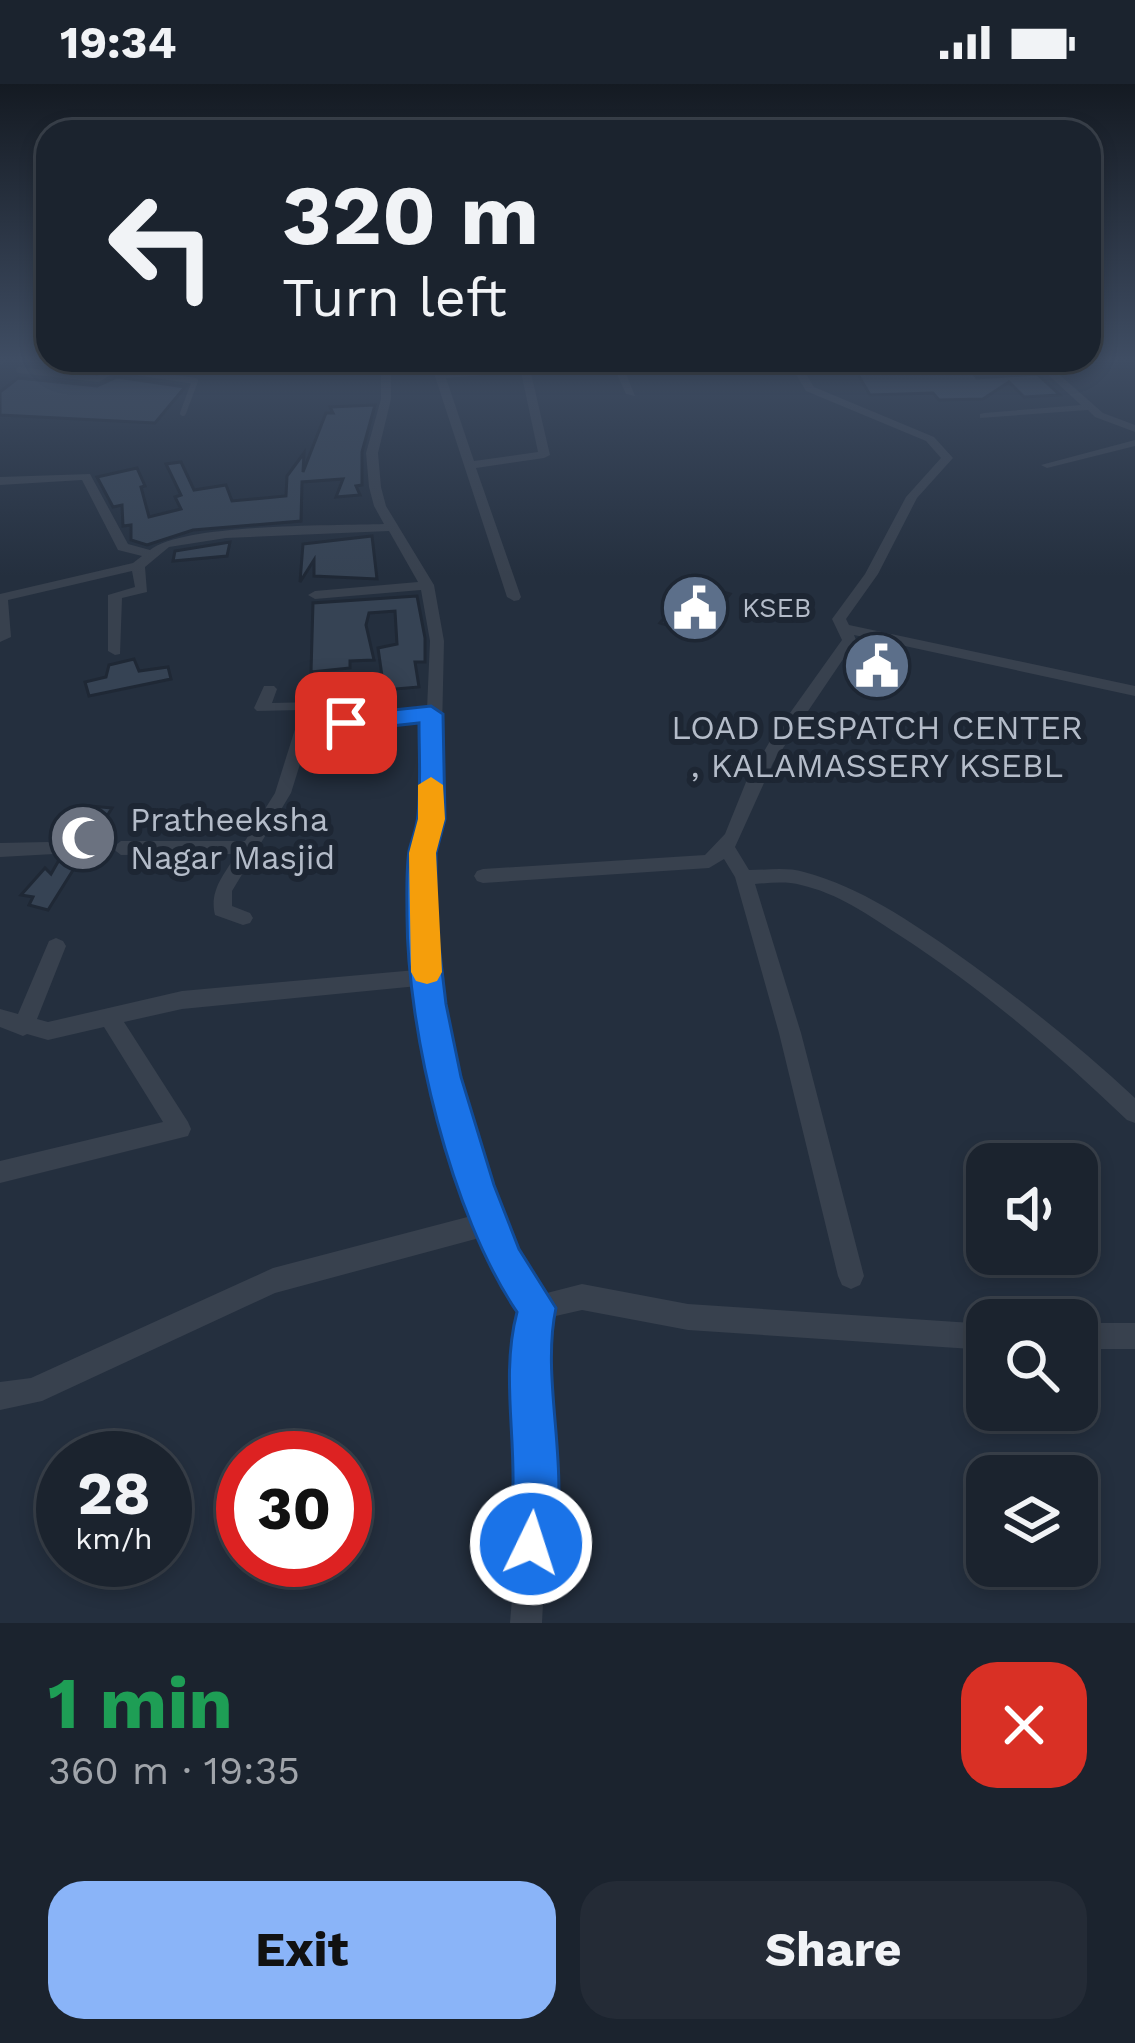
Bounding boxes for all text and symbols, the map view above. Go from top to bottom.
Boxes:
text: 19:34 [60,16,176,69]
text: 320 m [282,166,539,264]
icon: left [84,168,240,324]
text: Turn left [282,266,507,329]
public building icon: KSEB [660,573,730,643]
place label: KSEB [742,592,811,624]
public building icon: LOAD DESPATCH CENTER , KALAMASSERY KSEBL [842,631,912,701]
pin [295,672,397,774]
icon: arrive [313,690,379,756]
place label: LOAD DESPATCH CENTER , KALAMASSERY KSEBL [671,708,1083,785]
place label: Pratheeksha Nagar Masjid [130,800,335,877]
mosque icon: Pratheeksha Nagar Masjid [48,803,118,873]
map controls [966,1143,1098,1587]
button: sound [966,1143,1098,1275]
button: search [966,1299,1098,1431]
speed limit sign: 30 [216,1431,372,1587]
button: layers [966,1455,1098,1587]
text: 28 [77,1458,151,1529]
position arrow [468,1481,594,1607]
text: km/h [75,1521,153,1556]
text: 1 min [48,1661,233,1745]
button: close [961,1662,1087,1788]
text: 360 m · 19:35 [48,1748,300,1793]
button: Exit [48,1881,556,2019]
button: Share [580,1881,1087,2019]

